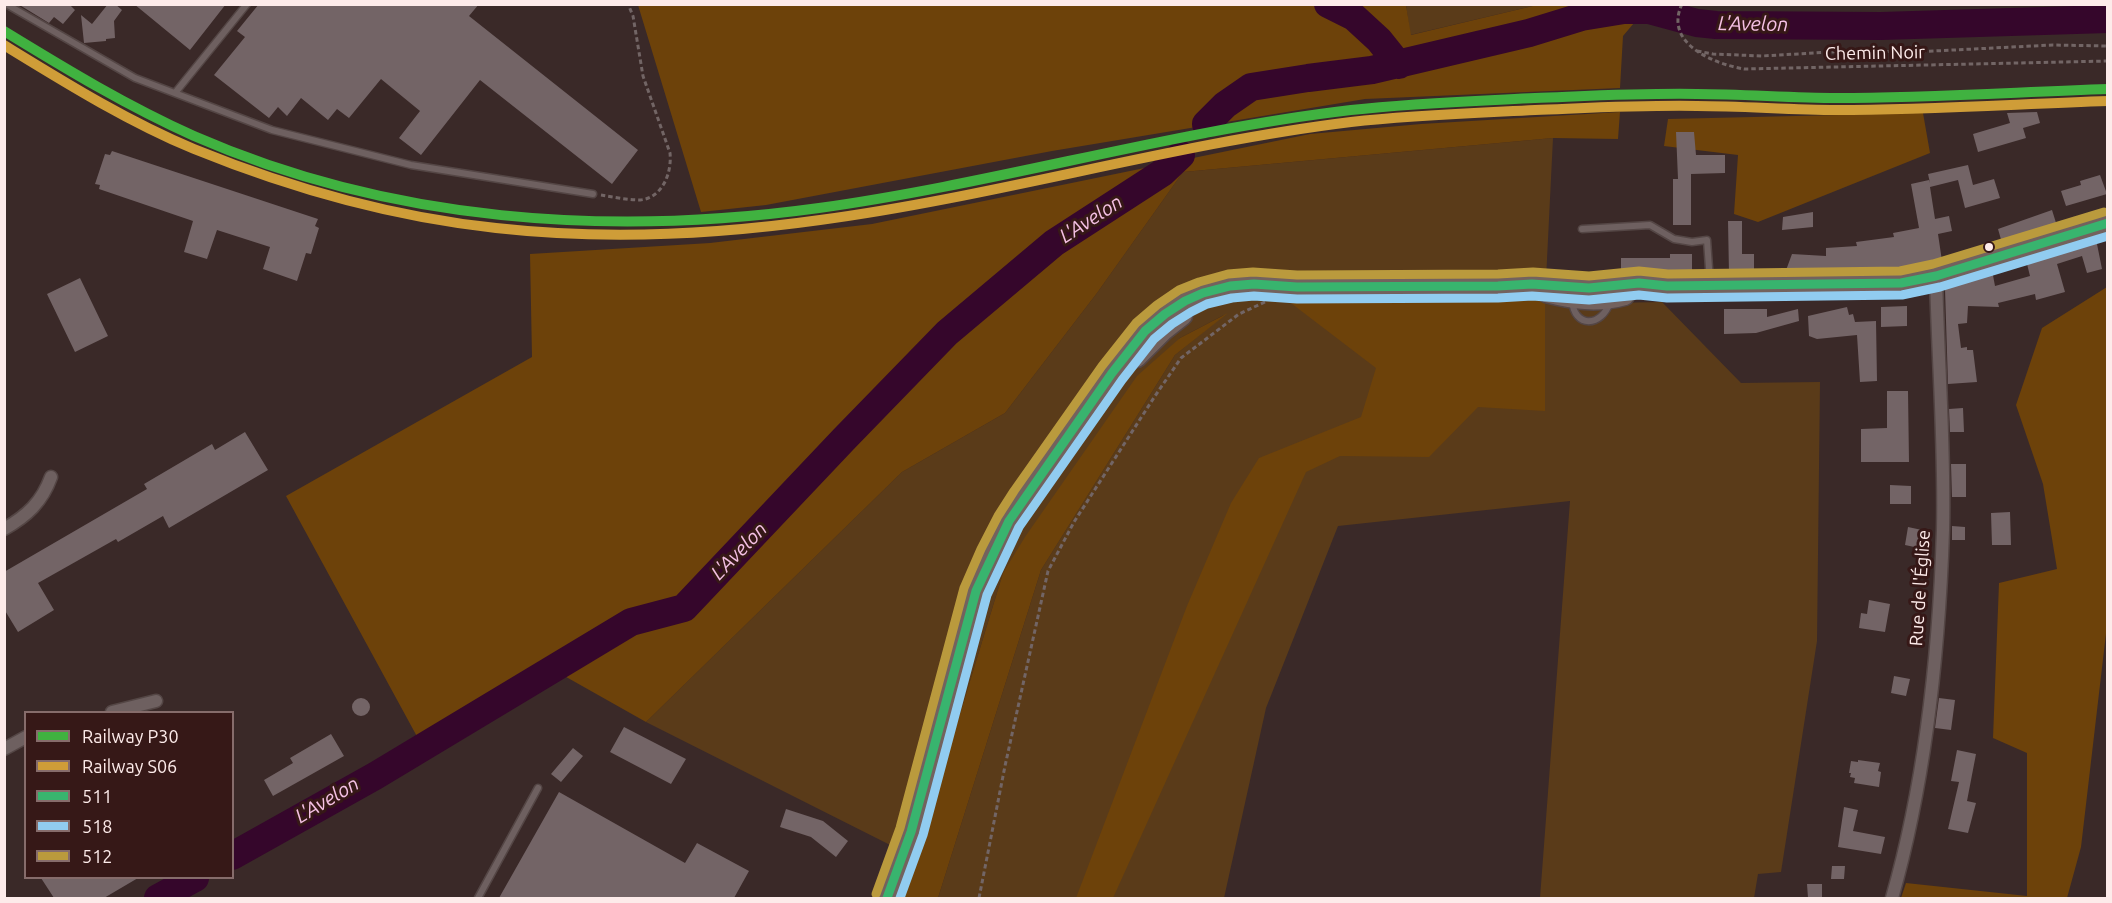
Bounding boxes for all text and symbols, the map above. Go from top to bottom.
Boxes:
water label: L'Avelon [1718,11,1788,37]
street label: Chemin Noir [1825,41,1925,65]
water label: L'Avelon [1055,190,1127,248]
unlabelled marker [1983,241,1995,253]
water label: L'Avelon [706,517,772,585]
street label: Rue de l'Église [1905,529,1935,647]
legend [24,711,234,879]
text: Railway P30 [82,726,179,746]
text: Railway S06 [82,756,177,776]
water label: L'Avelon [291,772,363,828]
text: 511 [82,786,112,806]
text: 518 [82,816,112,836]
text: 512 [82,846,112,866]

